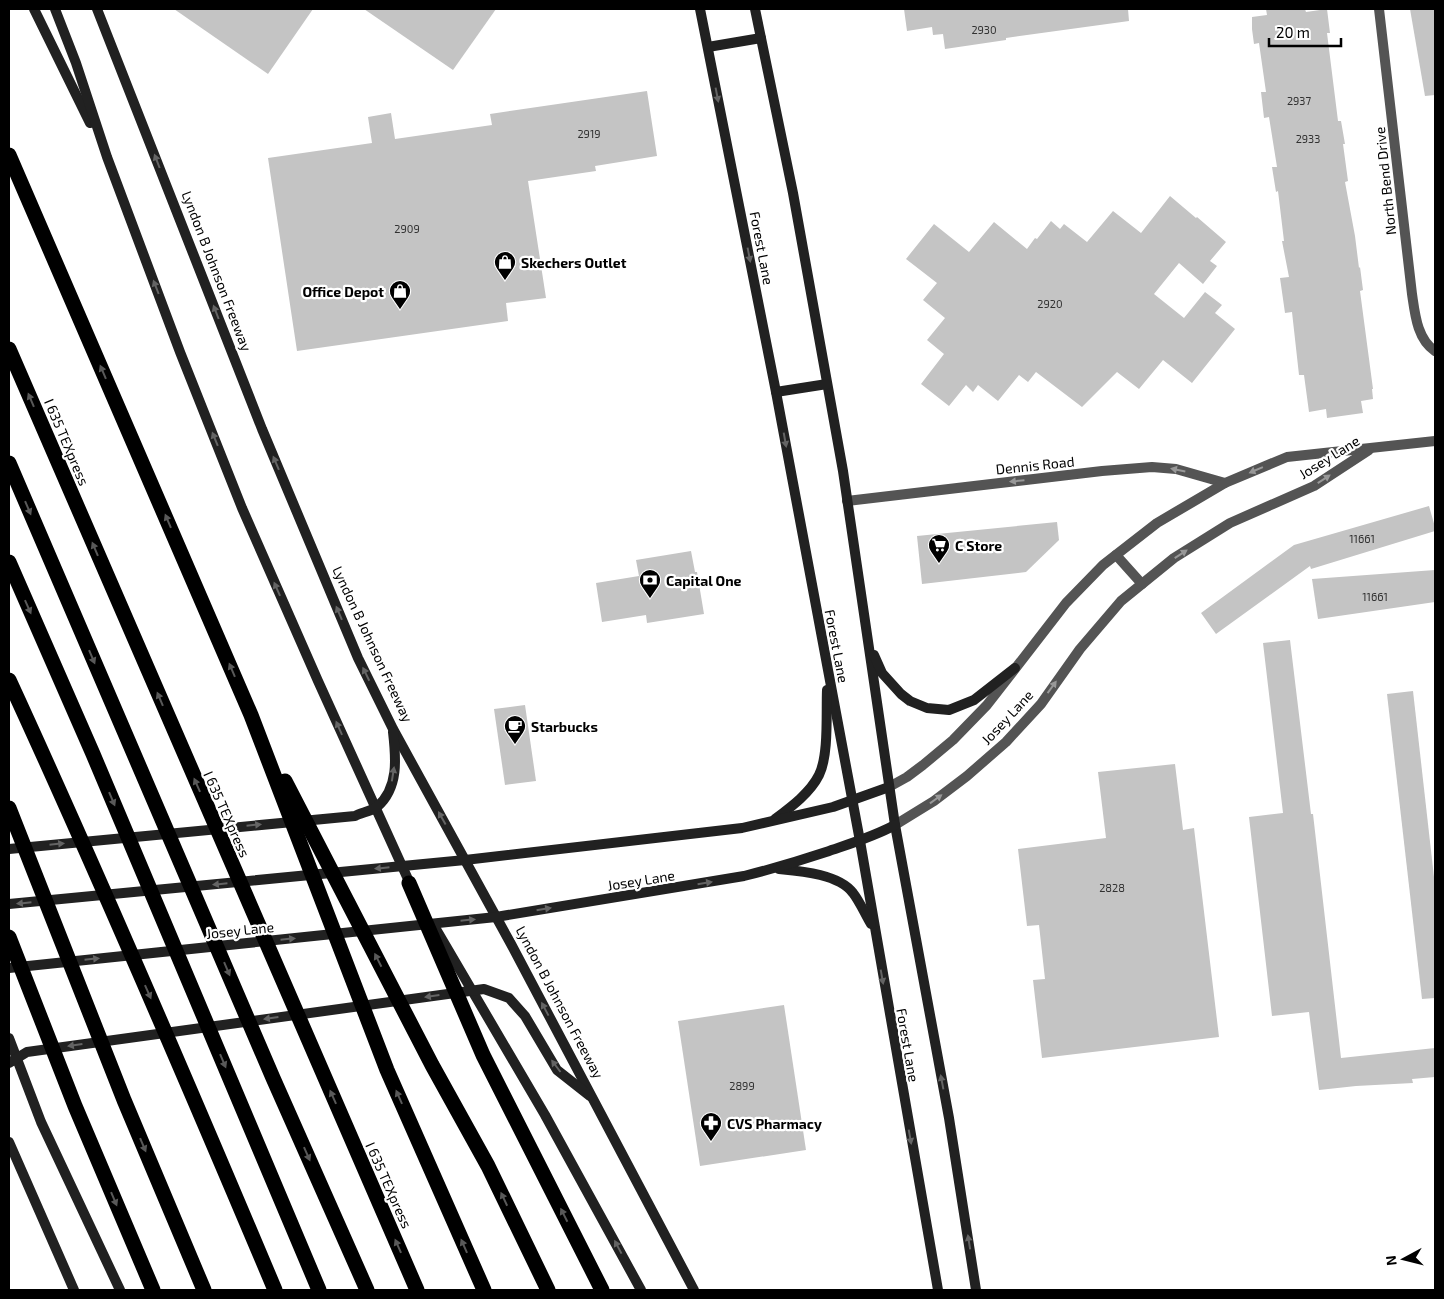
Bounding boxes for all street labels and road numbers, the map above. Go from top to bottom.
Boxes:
street label: North Bend Drive [1371,126,1399,236]
street label: Lyndon B Johnson Freeway [179,189,256,354]
street label: Forest Lane [747,210,777,286]
street label: I 635 TEXpress [41,396,93,488]
street label: Josey Lane [1296,432,1362,482]
street label: Dennis Road [995,452,1075,478]
street label: Lyndon B Johnson Freeway [329,563,417,725]
street label: Forest Lane [822,608,852,684]
street label: Josey Lane [978,686,1036,748]
street label: I 635 TEXpress [200,768,254,860]
street label: Josey Lane [606,866,676,894]
street label: Josey Lane [205,918,275,942]
street label: Lyndon B Johnson Freeway [513,923,608,1082]
street label: Forest Lane [893,1007,923,1083]
street label: I 635 TEXpress [362,1139,416,1231]

